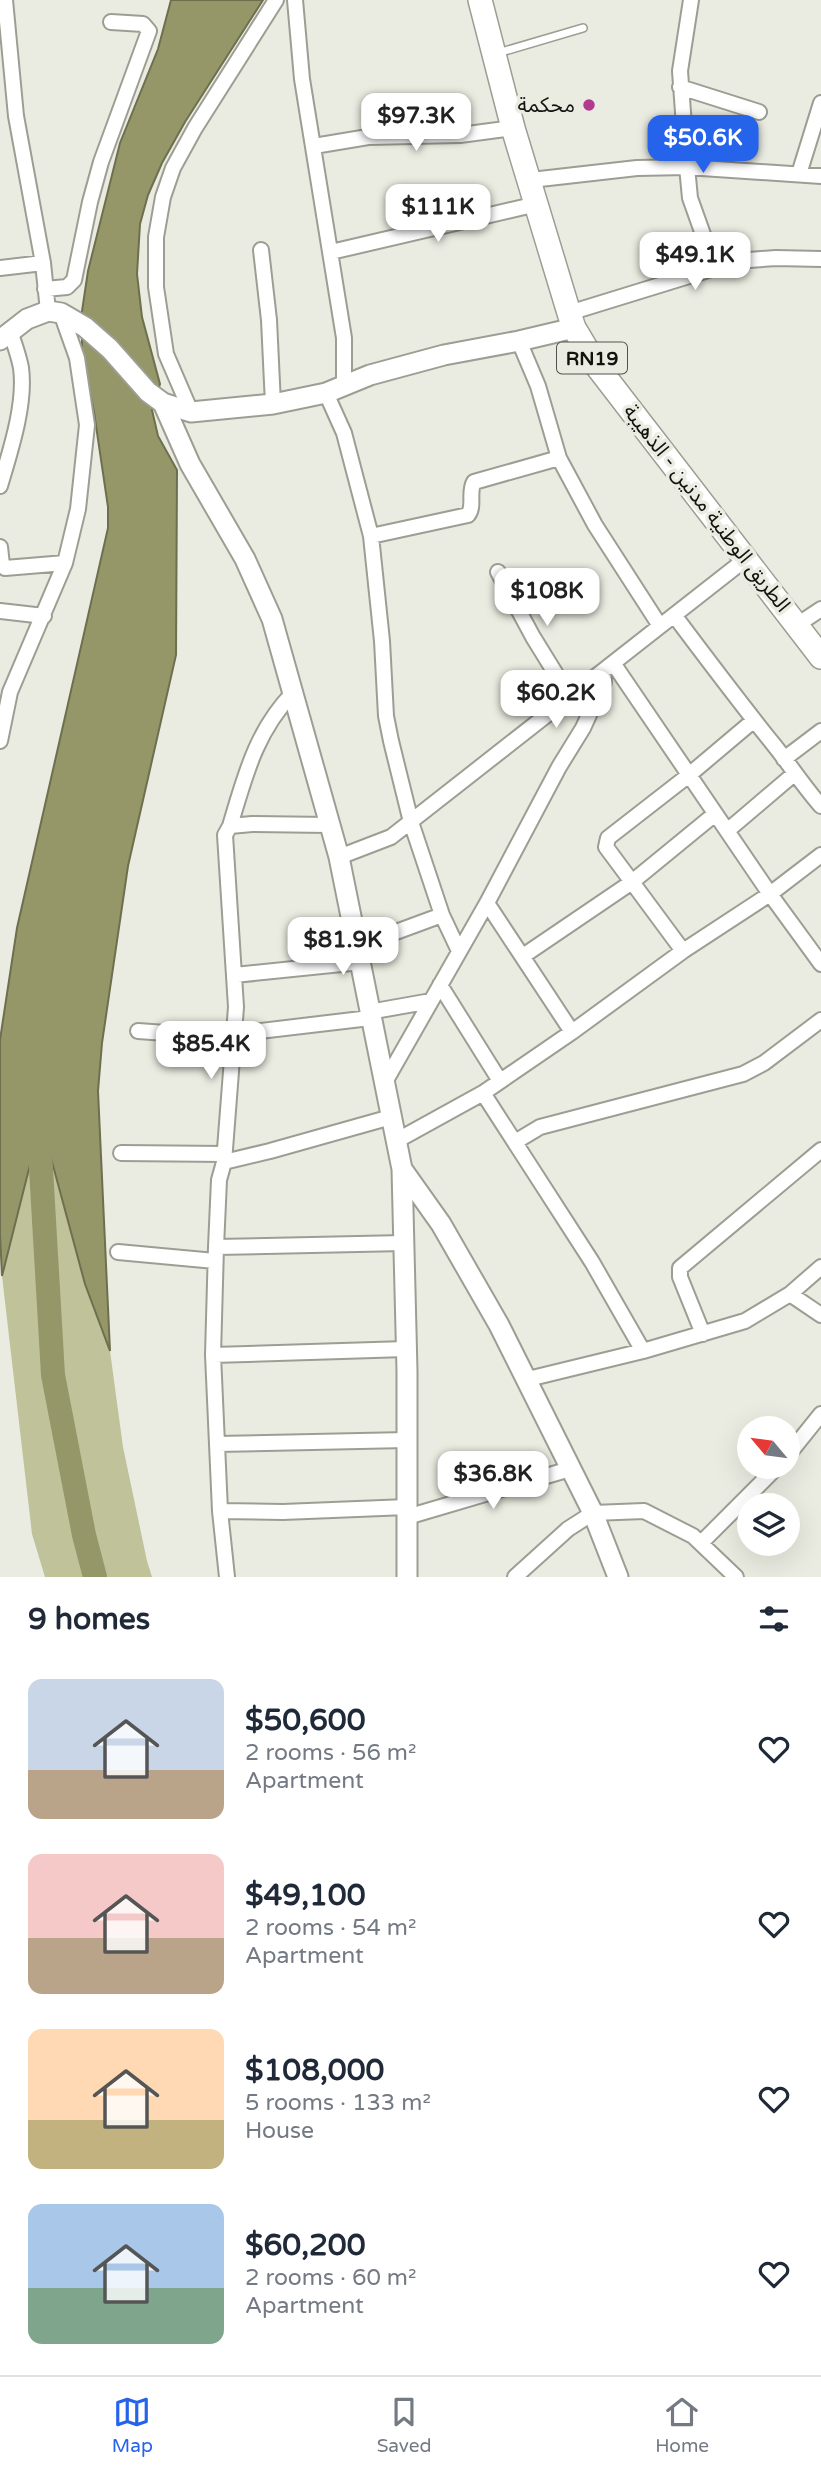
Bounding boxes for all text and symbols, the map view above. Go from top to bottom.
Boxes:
place label: محكمة [518,93,575,118]
pin: $97.3K [359,94,473,153]
marker: محكمة [581,97,597,113]
text: $97.3K [377,102,455,130]
pin: $50.6K [646,116,760,175]
text: $50.6K [664,124,742,152]
pin: $111K [389,184,487,244]
text: $111K [402,193,474,221]
pin: $49.1K [638,232,752,292]
text: $49.1K [656,241,734,269]
road number: RN19 [557,342,627,374]
street label: الطريق الوطنية مدنين - الذهيبة [618,400,795,617]
pin: $108K [498,568,596,628]
text: $108K [511,577,583,605]
pin: $60.2K [499,670,613,730]
text: $60.2K [517,679,595,707]
pin: $81.9K [286,918,400,977]
text: $81.9K [304,926,382,954]
pin: $85.4K [154,1021,268,1081]
text: $85.4K [172,1030,250,1058]
north arrow [737,1416,800,1479]
map controls [737,1416,800,1556]
pin: $36.8K [436,1452,550,1511]
text: $36.8K [454,1460,532,1488]
button: layers [737,1493,800,1556]
icon: filters [755,1600,793,1638]
text: 9 homes [28,1601,150,1638]
text: $50,600 [245,1702,365,1739]
icon: home [84,1707,168,1791]
icon: heart [755,1730,793,1768]
text: 2 rooms · 56 m² [245,1739,416,1767]
text: Apartment [245,1767,364,1795]
text: $49,100 [245,1877,365,1914]
icon: home [84,1882,168,1966]
icon: heart [755,1905,793,1943]
text: 2 rooms · 54 m² [245,1914,416,1942]
text: Apartment [245,1942,364,1970]
text: $108,000 [245,2052,384,2089]
icon: home [84,2057,168,2141]
icon: heart [755,2080,793,2118]
text: 5 rooms · 133 m² [245,2089,431,2117]
text: House [245,2117,314,2145]
text: $60,200 [245,2227,365,2264]
icon: home [84,2232,168,2316]
icon: heart [755,2255,793,2293]
text: 2 rooms · 60 m² [245,2264,416,2292]
text: Apartment [245,2292,364,2320]
tab: Map [112,2393,153,2457]
tab: Saved [377,2393,432,2457]
tab: Home [655,2393,709,2457]

